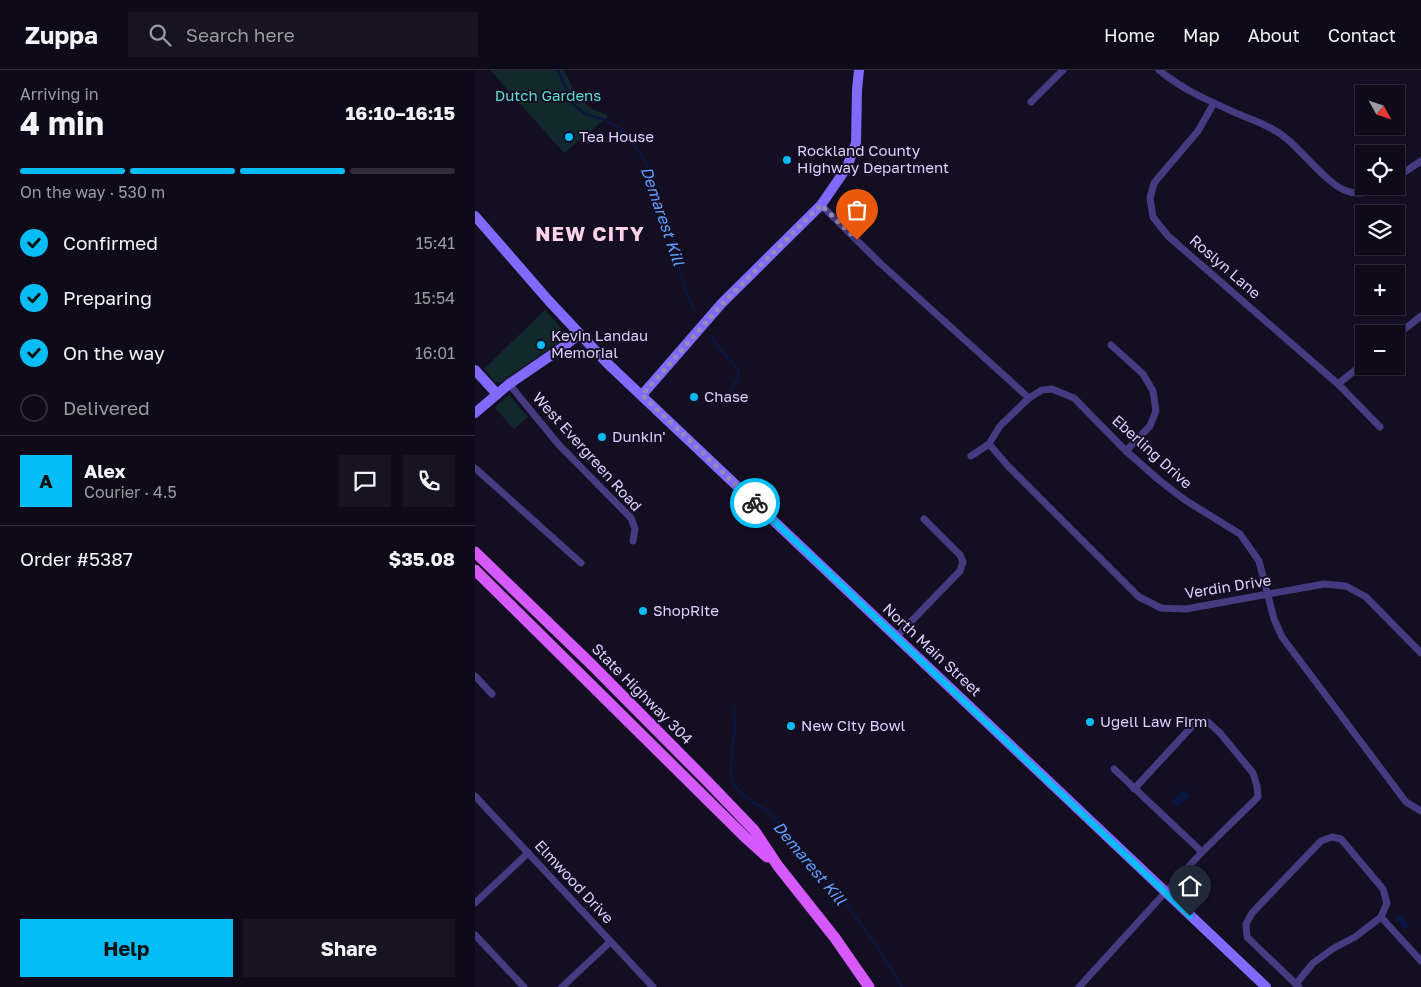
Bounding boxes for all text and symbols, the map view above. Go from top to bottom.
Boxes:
search box [128,12,478,57]
text: Zuppa [25,20,98,49]
icon: search [146,21,174,49]
text: Search here [186,23,295,46]
text: Home [1104,24,1155,46]
text: Map [1183,24,1220,46]
text: About [1248,24,1300,46]
text: Contact [1328,24,1396,46]
text: Arriving in [20,84,99,104]
north arrow [1355,85,1405,135]
map controls [1355,85,1405,375]
park label: Dutch Gardens [495,86,601,104]
text: 16:10–16:15 [346,101,455,124]
text: 4 min [20,104,104,142]
place label: Tea House [579,127,654,145]
marker: Tea House [563,131,575,143]
place label: Rockland County Highway Department [797,141,949,176]
button: locate [1355,145,1405,195]
marker: Rockland County Highway Department [781,154,793,166]
water label: Demarest Kill [637,164,690,269]
text: On the way · 530 m [20,182,165,202]
pin [836,189,878,240]
icon: bag [843,196,871,224]
button: layers [1355,205,1405,255]
district label: NEW CITY [535,221,645,245]
icon: check [20,229,48,257]
text: Confirmed [63,231,158,254]
street label: Roslyn Lane [1187,231,1265,302]
text: 15:41 [416,233,455,253]
button: + [1355,265,1405,315]
icon: check [20,284,48,312]
text: Preparing [63,286,152,309]
text: 15:54 [414,288,455,308]
button: − [1355,325,1405,375]
place label: Kevin Landau Memorial [551,326,648,361]
icon: check [20,339,48,367]
marker: Kevin Landau Memorial [535,339,547,351]
text: On the way [63,341,165,364]
text: 16:01 [415,343,455,363]
place label: Chase [704,387,749,405]
street label: West Evergreen Road [530,388,646,514]
marker: Chase [688,391,700,403]
text: Delivered [63,396,150,419]
street label: Eberling Drive [1109,411,1196,492]
place label: Dunkin' [612,427,666,445]
marker: Dunkin' [596,431,608,443]
button: chat [339,455,391,507]
button: phone [403,455,455,507]
text: Alex [84,459,125,482]
text: A [39,469,53,492]
courier [730,478,780,528]
text: Courier · 4.5 [84,482,177,502]
icon: bike [741,489,769,517]
text: Order #5387 [20,547,133,570]
text: $35.08 [388,547,455,570]
street label: Verdin Drive [1183,570,1272,602]
street label: North Main Street [880,599,986,700]
place label: ShopRite [653,601,719,619]
marker: ShopRite [637,605,649,617]
street label: State Highway 304 [589,639,697,747]
place label: Ugell Law Firm [1100,712,1207,730]
place label: New City Bowl [801,716,906,734]
marker: Ugell Law Firm [1084,716,1096,728]
marker: New City Bowl [785,720,797,732]
water label: Demarest Kill [769,817,851,910]
street label: Elmwood Drive [532,836,618,927]
pin [1169,865,1211,916]
icon: home [1176,872,1204,900]
button: Help [20,919,233,977]
button: Share [243,919,455,977]

